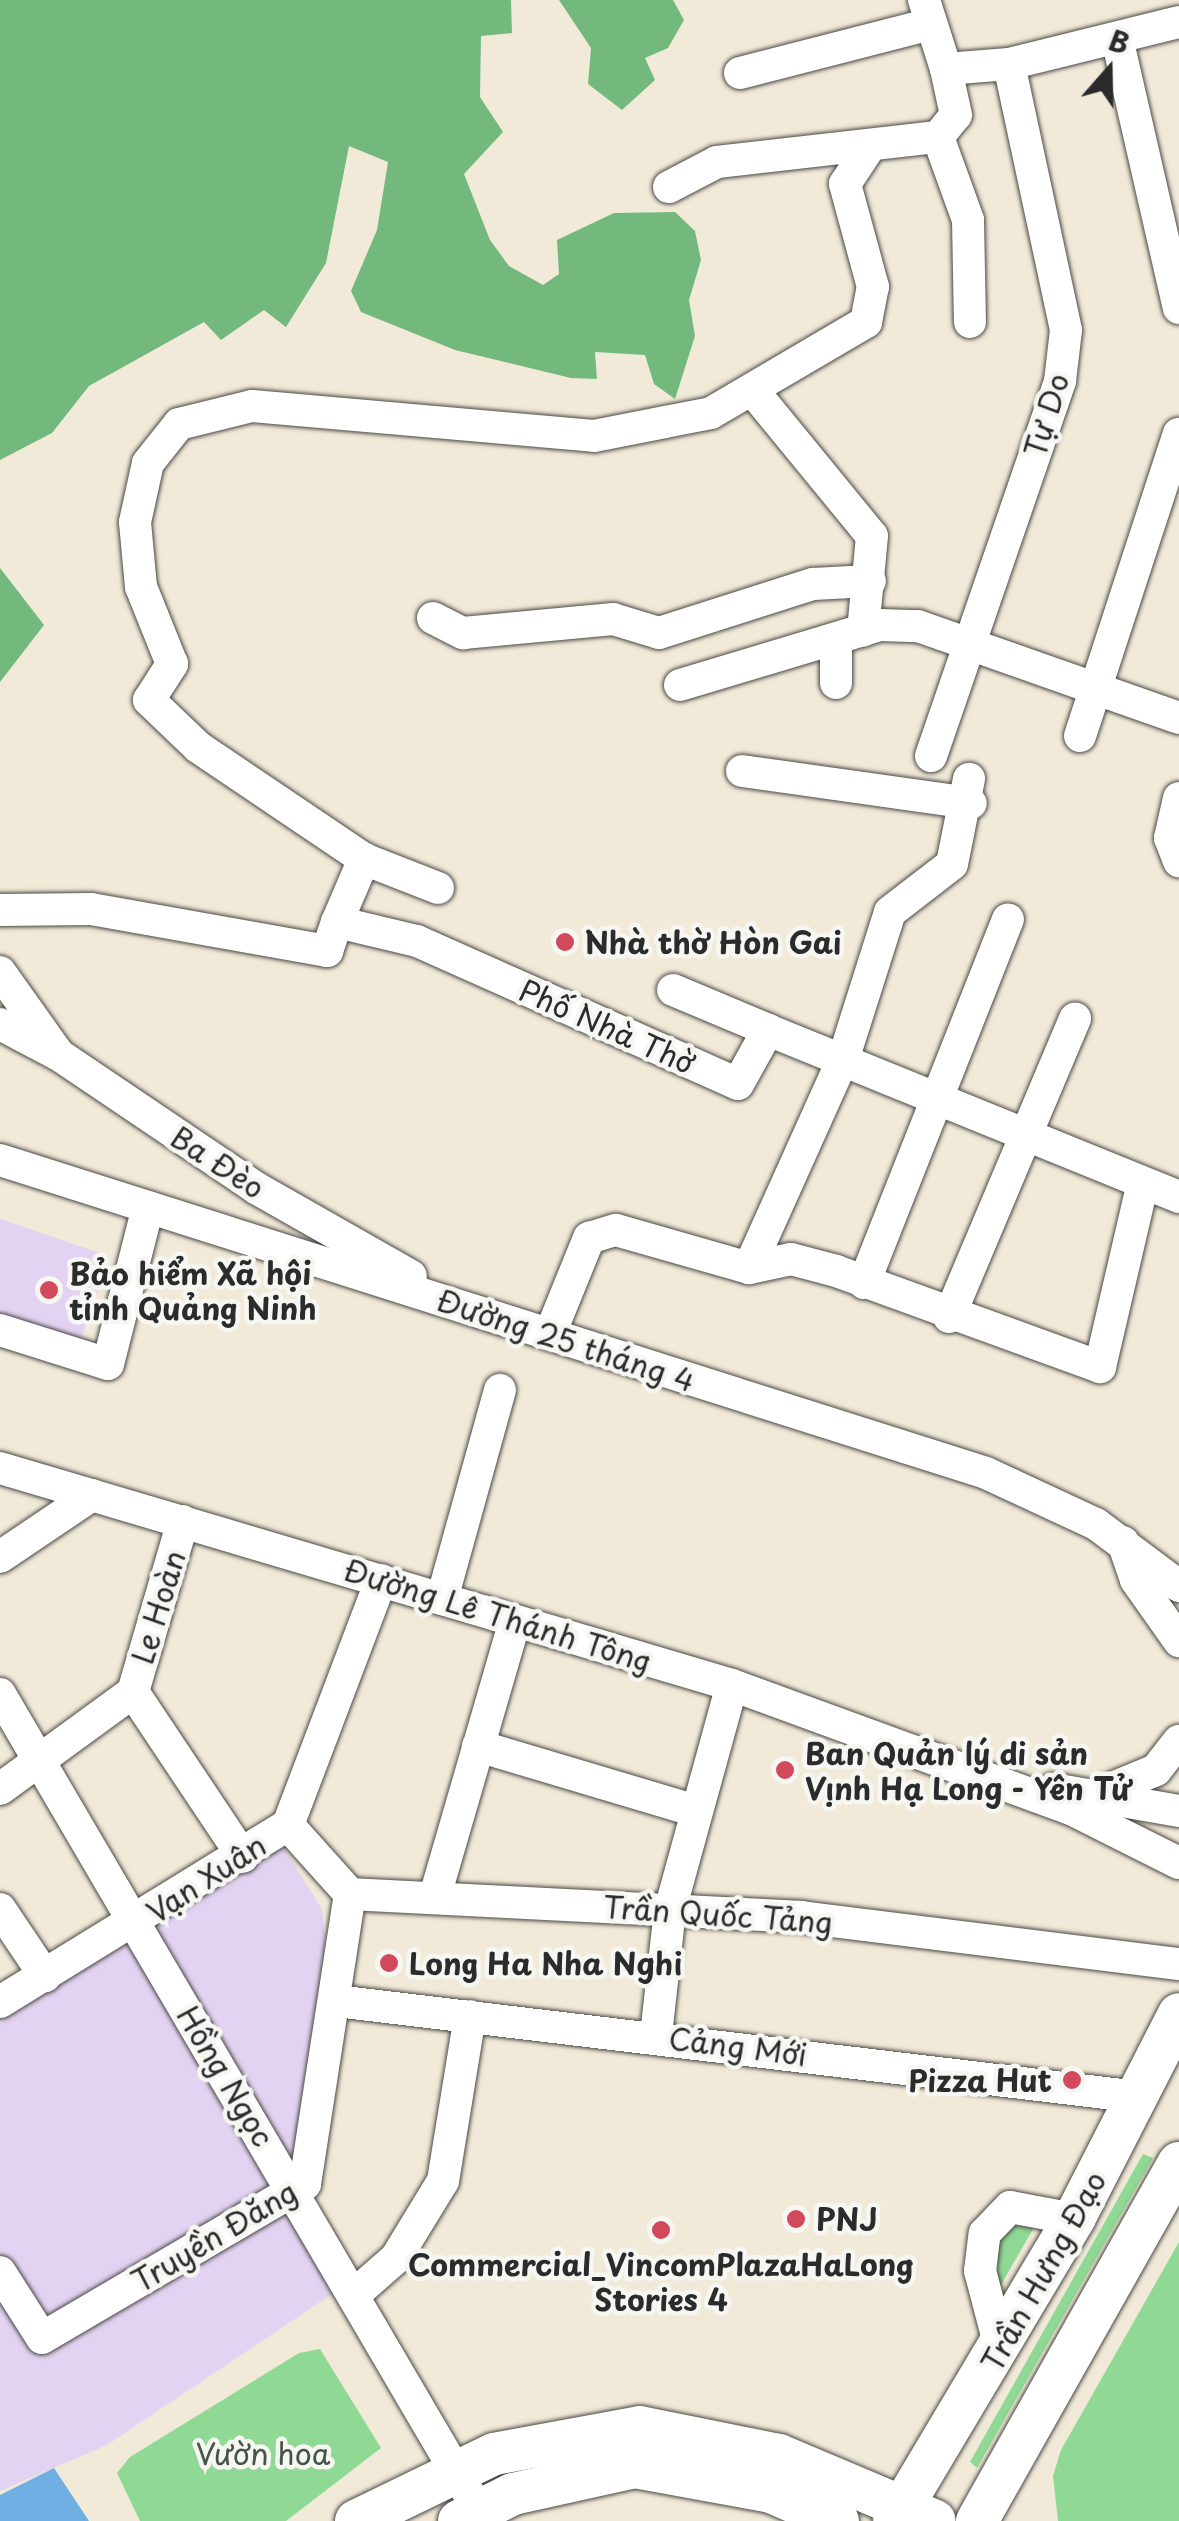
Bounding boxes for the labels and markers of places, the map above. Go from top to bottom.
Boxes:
place label: Nhà thờ Hòn Gai [585,924,842,960]
marker: Nhà thờ Hòn Gai [554,931,576,953]
place label: Bảo hiểm Xã hội tỉnh Quảng Ninh [69,1255,317,1326]
marker: Bảo hiểm Xã hội tỉnh Quảng Ninh [38,1279,60,1301]
place label: Ban Quản lý di sản Vịnh Hạ Long - Yên Tử [805,1735,1137,1806]
marker: Ban Quản lý di sản Vịnh Hạ Long - Yên Tử [774,1759,796,1781]
place label: Long Ha Nha Nghi [409,1945,684,1981]
marker: Long Ha Nha Nghi [378,1952,400,1974]
place label: Pizza Hut [905,2062,1052,2098]
marker: Pizza Hut [1061,2069,1083,2091]
place label: PNJ [816,2201,878,2237]
marker: PNJ [785,2208,807,2230]
marker: Commercial_VincomPlazaHaLong Stories 4 [650,2219,672,2241]
place label: Commercial_VincomPlazaHaLong Stories 4 [408,2246,914,2316]

